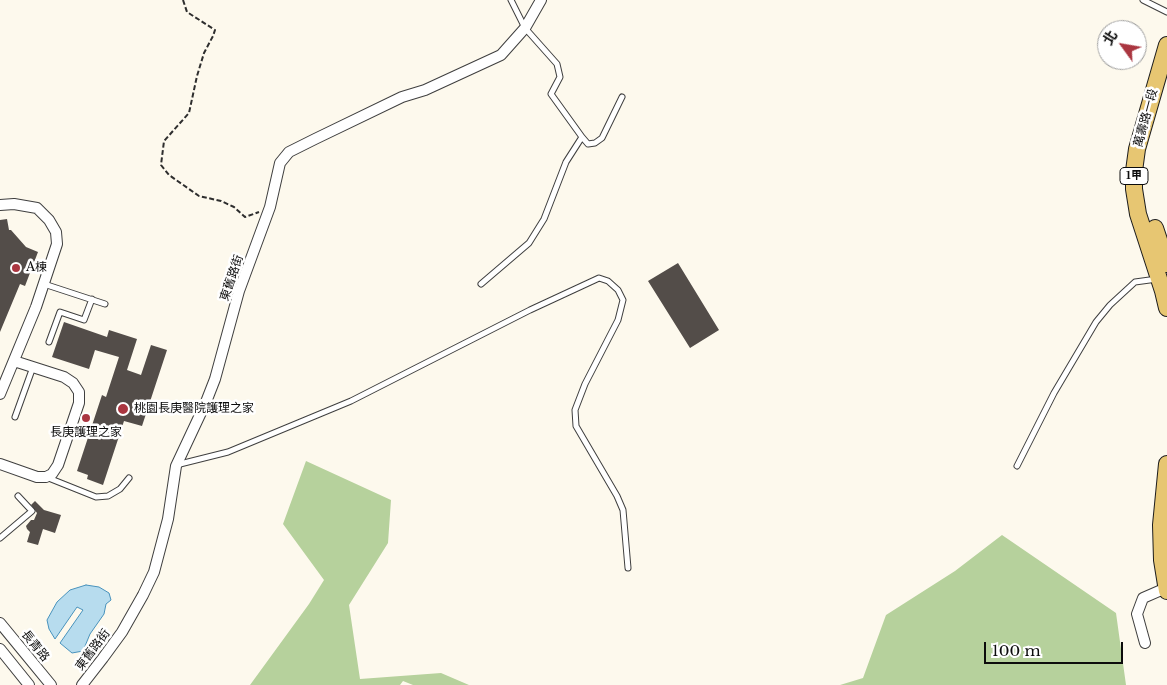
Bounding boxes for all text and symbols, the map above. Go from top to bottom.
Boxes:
north arrow [1097,20,1147,70]
text: 北 [1099,27,1121,48]
street label: 萬壽路一段 [1131,87,1161,149]
road number: 1甲 [1120,168,1148,185]
street label: 東舊路街 [217,253,247,303]
place label: A棟 [26,261,47,275]
marker: A棟 [10,262,22,274]
marker: 桃園長庚醫院護理之家 [116,402,130,416]
place label: 桃園長庚醫院護理之家 [134,402,254,416]
marker: 長庚護理之家 [80,412,92,424]
place label: 長庚護理之家 [50,426,122,440]
street label: 東舊路街 [73,626,113,674]
street label: 長青路 [18,627,52,665]
scale bar [987,632,1126,664]
text: 100 m [992,641,1041,660]

